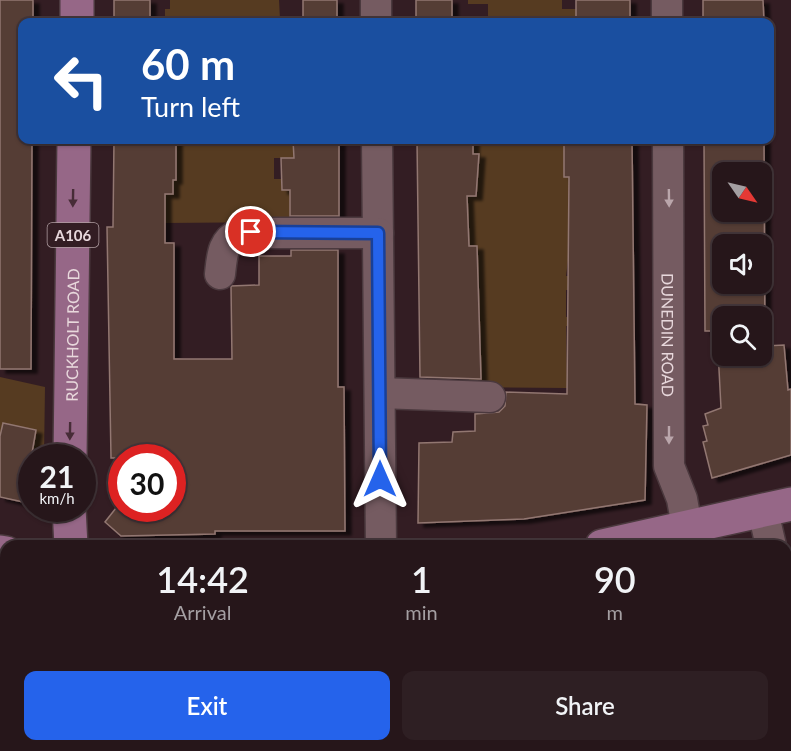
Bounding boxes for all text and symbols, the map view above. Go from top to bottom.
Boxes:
text: 60 m [141,39,235,89]
icon: left [42,42,120,120]
text: Turn left [141,90,240,123]
north arrow [712,162,772,222]
map controls [712,162,772,366]
one-way arrow [69,188,78,207]
one-way arrow [664,188,674,207]
pin [225,206,276,257]
icon: arrive [234,215,267,248]
road number: A106 [48,223,98,247]
button: sound [712,234,772,294]
street label: RUCKHOLT ROAD [61,268,82,402]
street label: DUNEDIN ROAD [659,273,678,397]
button: search [712,306,772,366]
one-way arrow [65,422,75,441]
one-way arrow [664,425,674,444]
speed limit sign: 30 [108,444,186,522]
position arrow [348,447,412,511]
text: 21 [40,458,74,494]
text: km/h [39,489,75,507]
text: 14:42 [156,557,249,601]
text: 1 [411,557,432,601]
text: 90 [594,557,636,601]
text: Arrival [174,600,231,624]
text: min [405,600,438,624]
text: m [607,600,623,624]
button: Exit [24,671,390,740]
button: Share [402,671,768,740]

